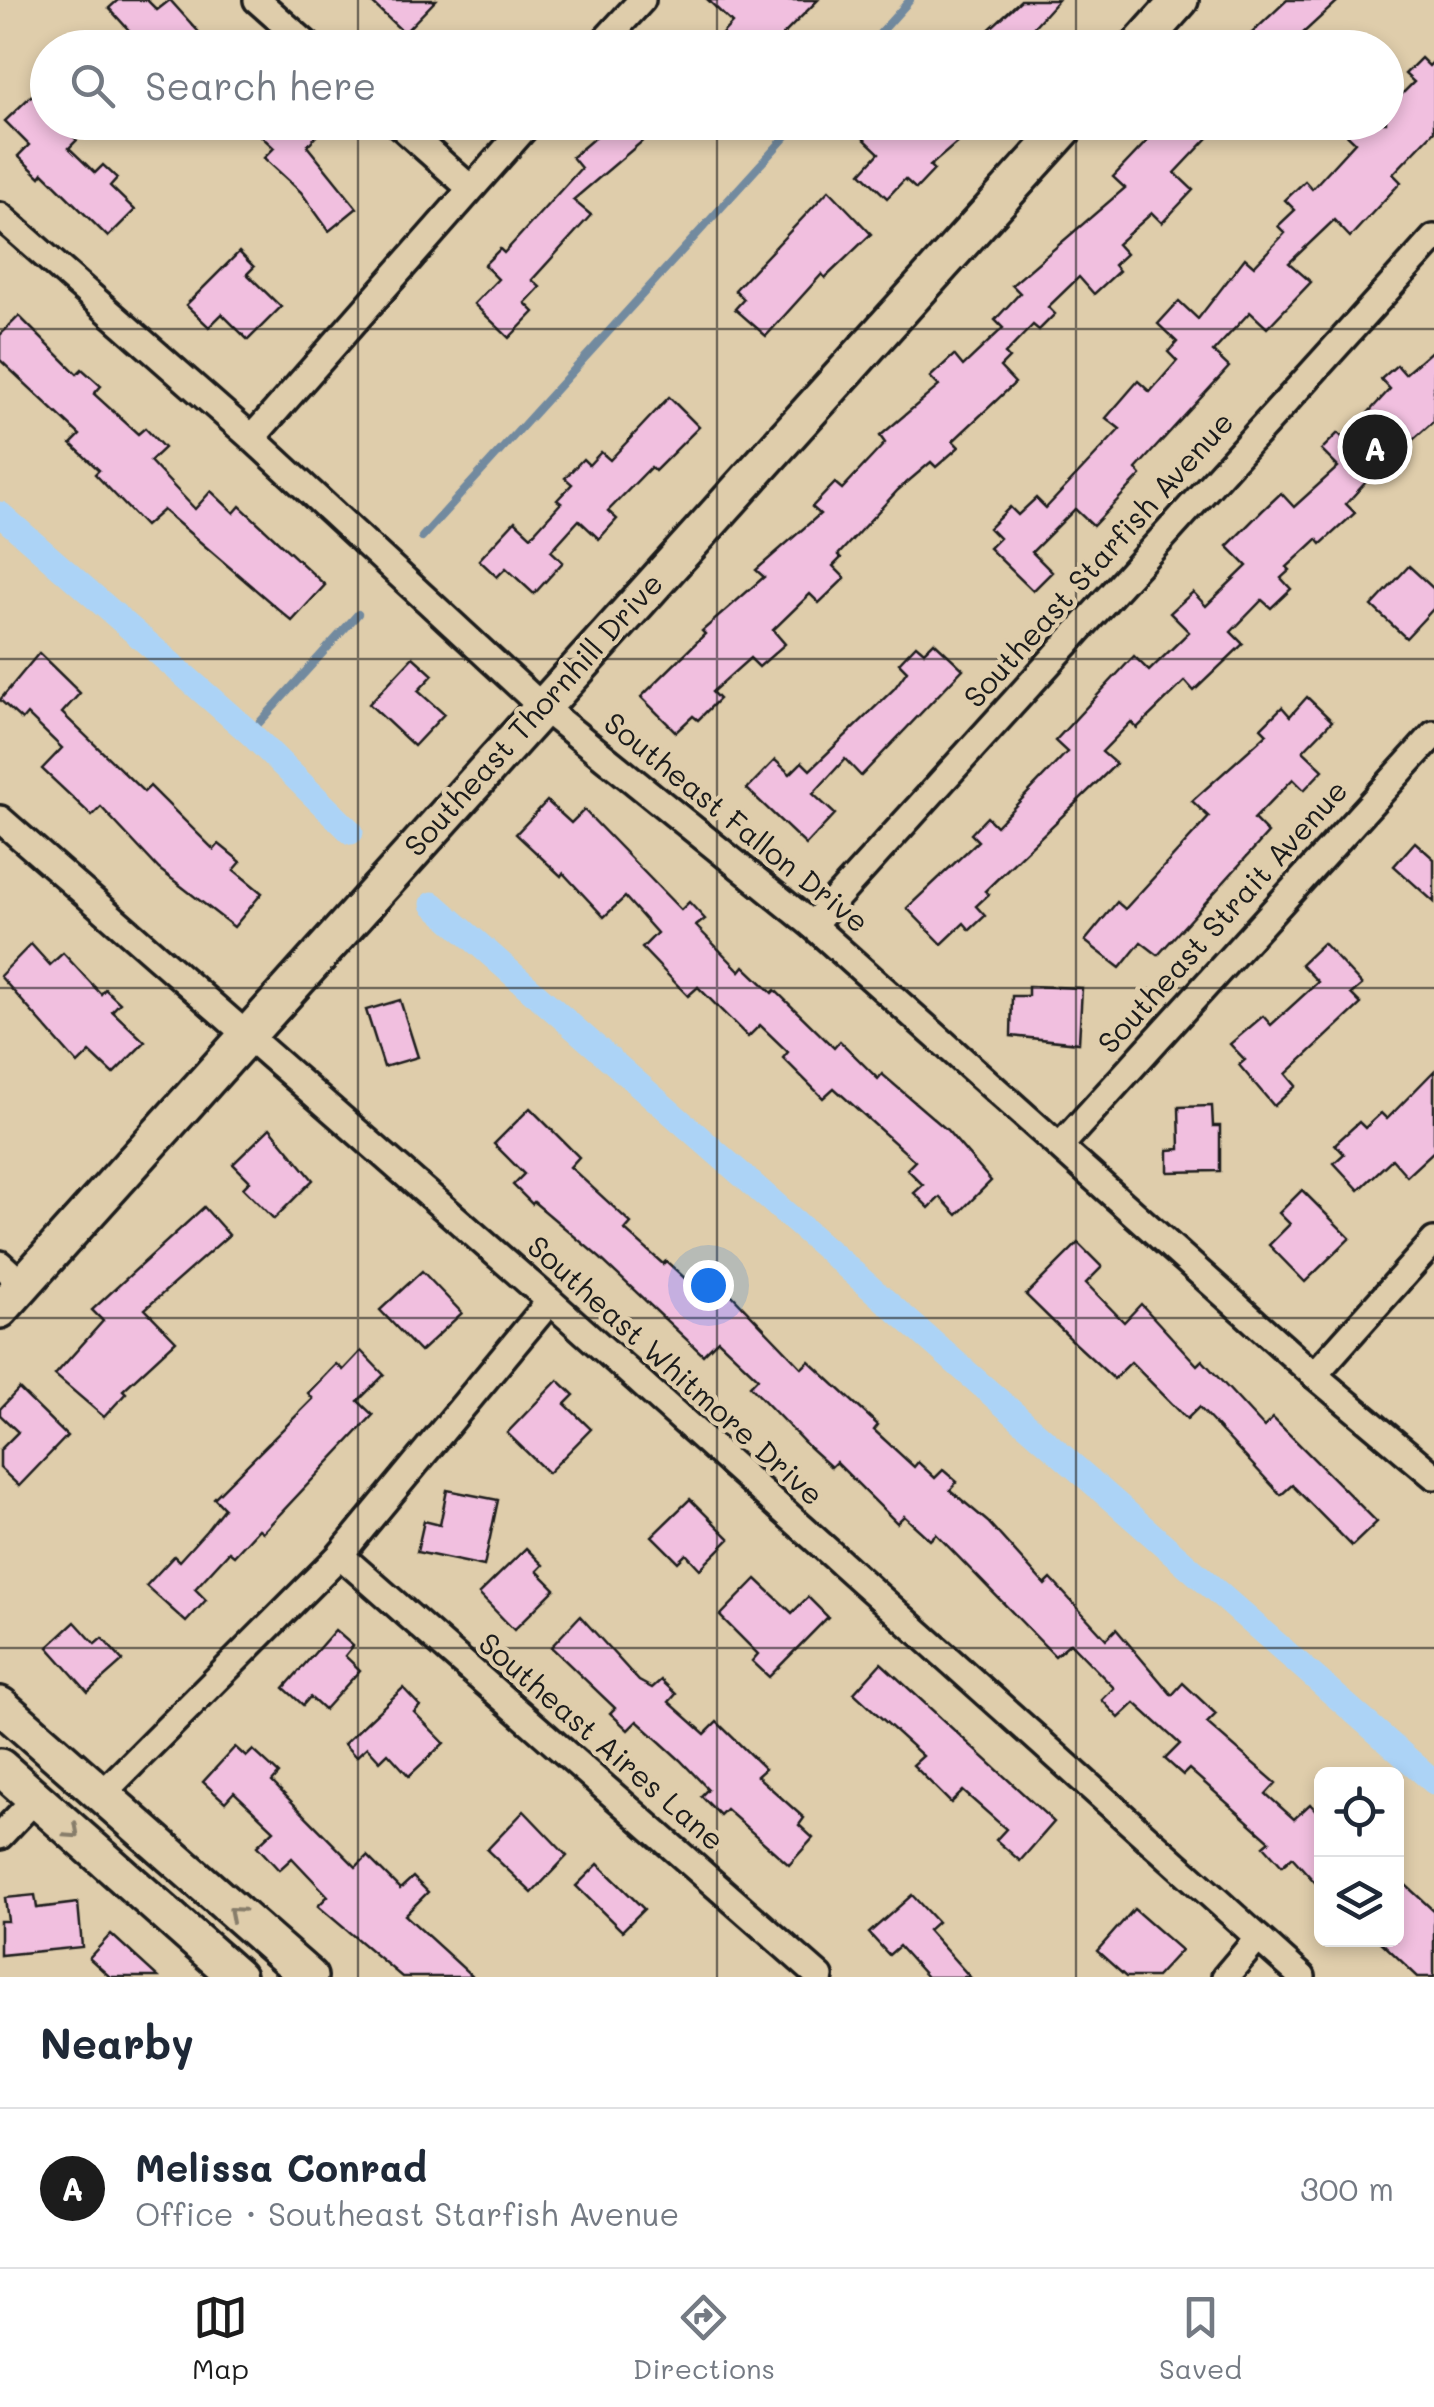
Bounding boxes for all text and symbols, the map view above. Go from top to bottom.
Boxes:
search box [30,30,1404,140]
icon: search [65,58,120,113]
text: Search here [145,60,376,110]
street label: Southeast Starfish Avenue [954,402,1241,715]
pin: A [1342,410,1408,484]
street label: Southeast Thornhill Drive [394,563,671,864]
street label: Southeast Fallon Drive [597,702,878,941]
street label: Southeast Strait Avenue [1088,770,1355,1061]
street label: Southeast Whitmore Drive [520,1226,833,1513]
your location [683,1260,734,1311]
street label: Southeast Aires Lane [471,1623,734,1858]
map controls [1314,1767,1404,1947]
button: locate [1314,1767,1404,1857]
one-way arrow [61,1820,80,1838]
button: layers [1314,1857,1404,1947]
one-way arrow [229,1906,247,1924]
text: Nearby [40,2015,194,2070]
text: Melissa Conrad [135,2142,427,2192]
text: A [61,2167,84,2209]
text: 300 m [1300,2167,1394,2209]
text: Office · Southeast Starfish Avenue [135,2192,679,2234]
tab: Map [192,2290,249,2386]
tab: Directions [633,2290,775,2386]
tab: Saved [1159,2290,1242,2386]

